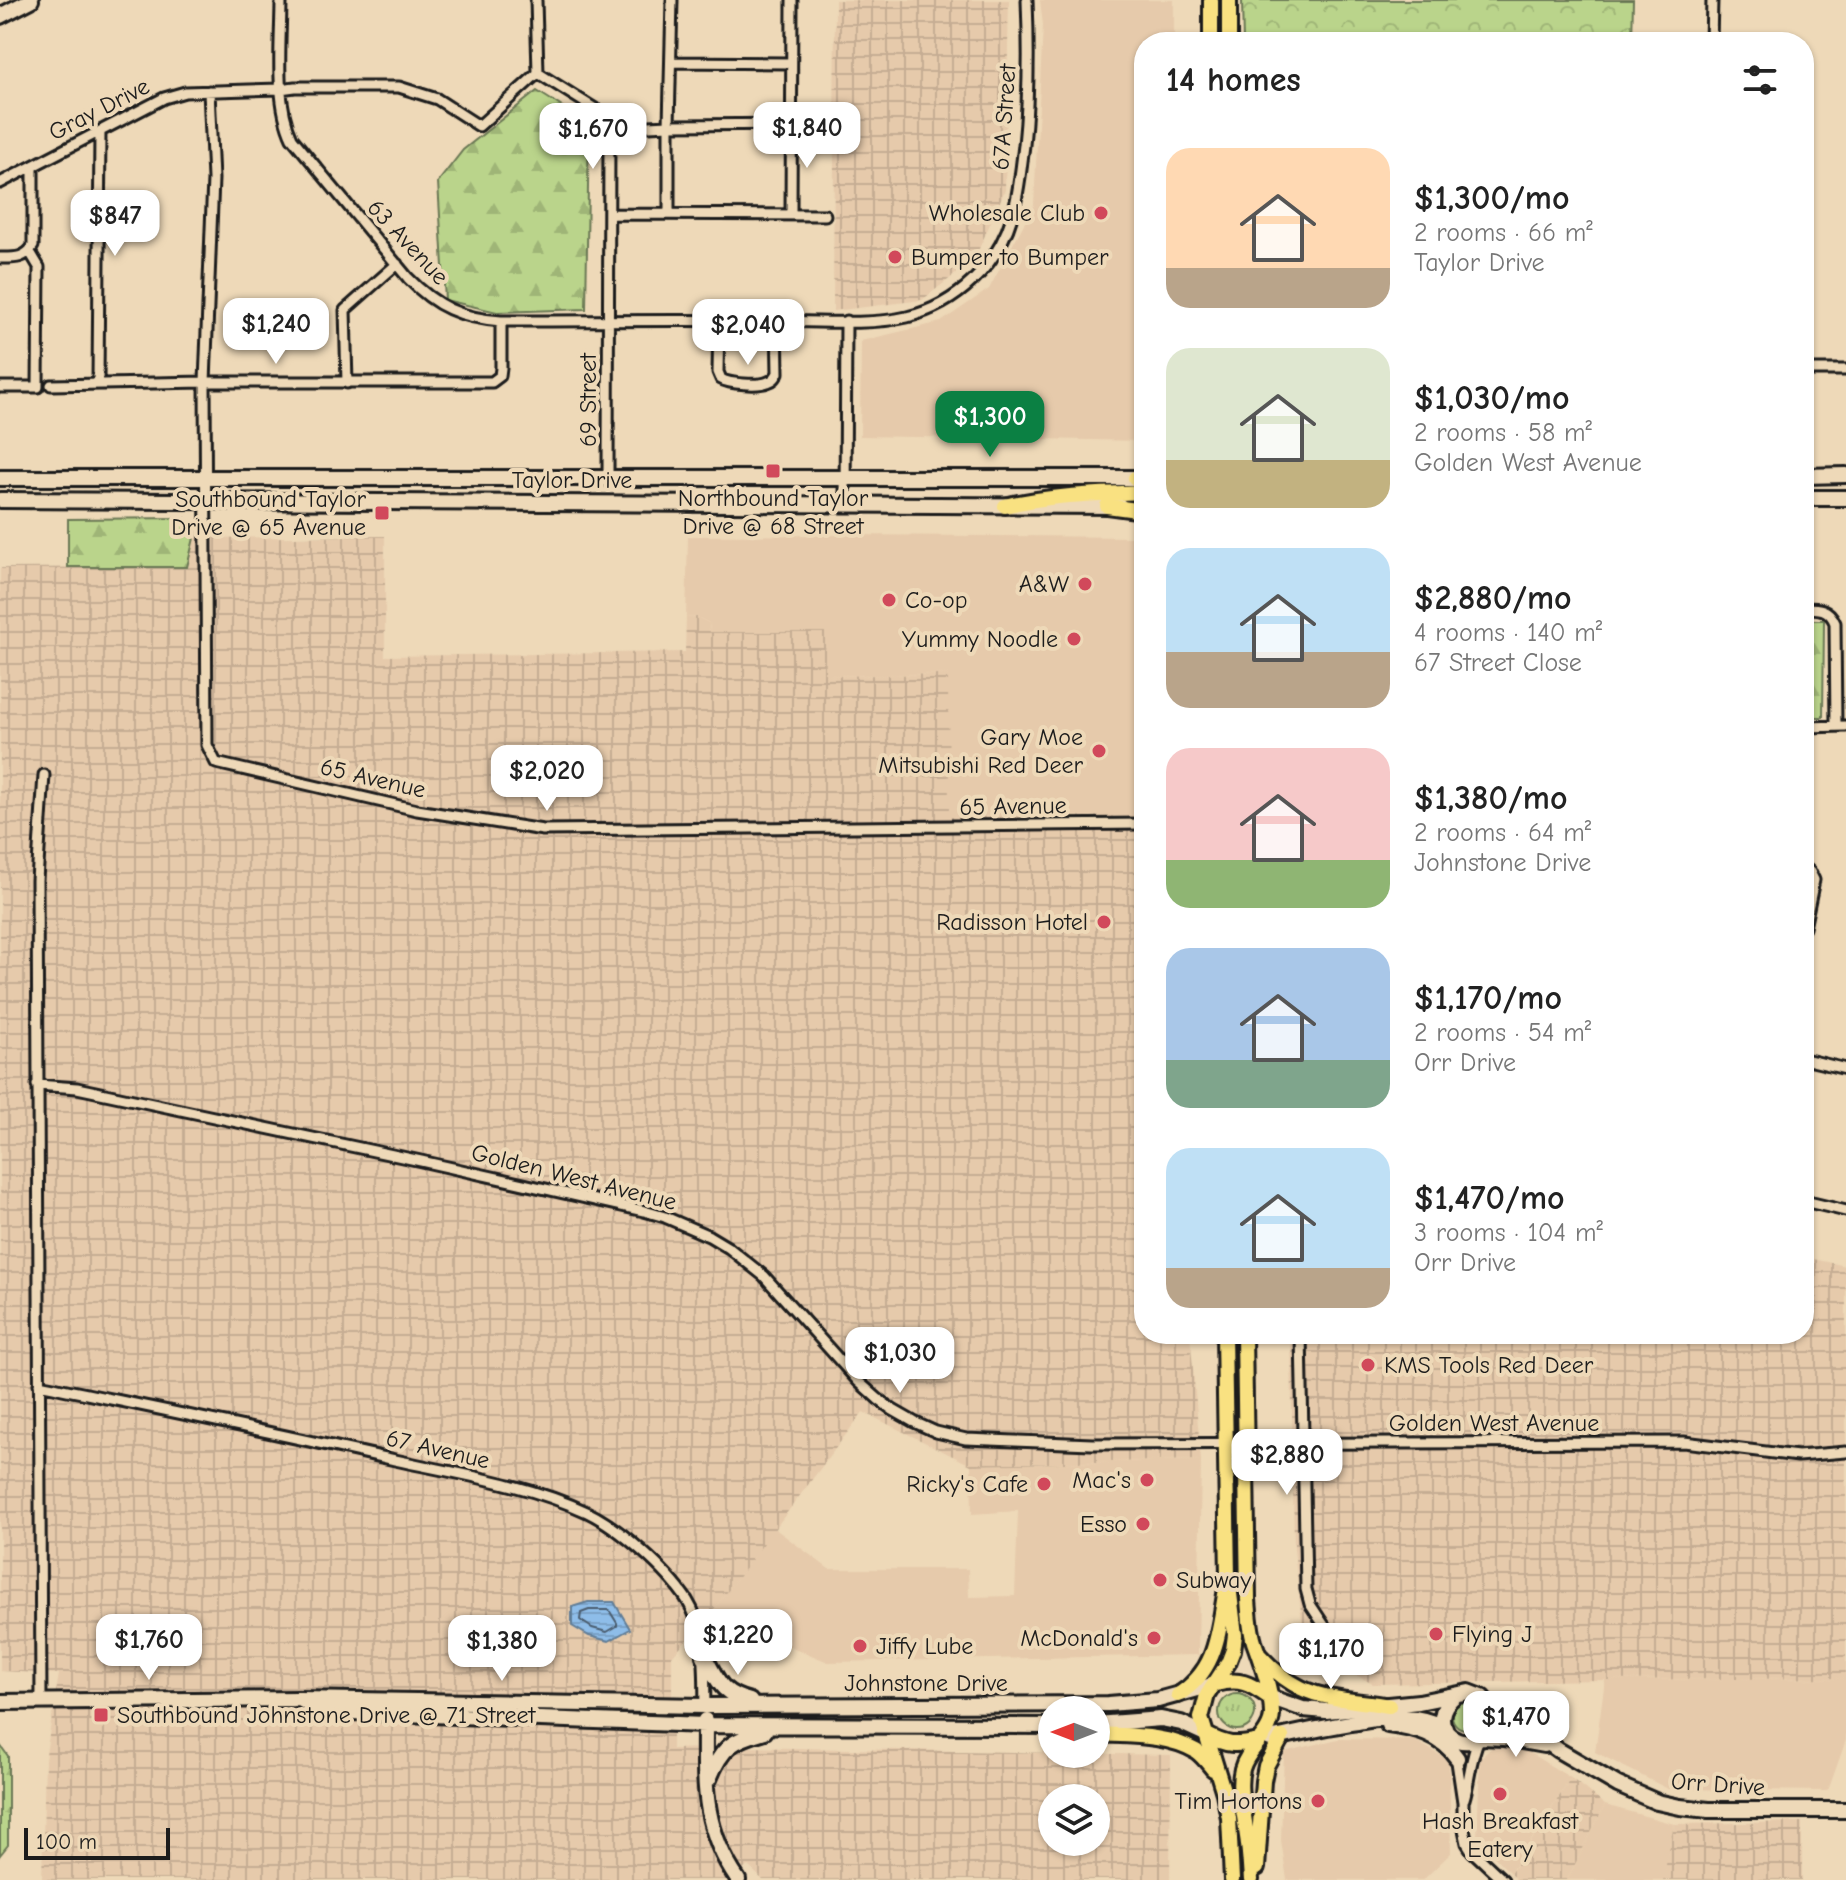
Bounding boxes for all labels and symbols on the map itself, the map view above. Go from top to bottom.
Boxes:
street label: 67A Street [986,62,1022,171]
street label: Gray Drive [44,72,154,146]
pin: $1,840 [742,102,872,170]
pin: $1,670 [528,103,658,171]
pin: $847 [68,190,162,258]
street label: 63 Avenue [362,194,454,290]
place label: Wholesale Club [929,199,1085,227]
marker: Wholesale Club [1092,204,1110,222]
place label: Bumper to Bumper [911,243,1109,271]
marker: Bumper to Bumper [886,248,904,266]
pin: $1,240 [211,298,341,366]
pin: $2,040 [683,299,813,367]
street label: 69 Street [574,352,602,447]
pin: $1,300 [925,391,1055,459]
marker: Northbound Taylor Drive @ 68 Street [764,462,782,480]
street label: Taylor Drive [512,466,632,494]
place label: Northbound Taylor Drive @ 68 Street [678,484,869,540]
place label: Southbound Taylor Drive @ 65 Avenue [171,485,366,541]
marker: Southbound Taylor Drive @ 65 Avenue [373,504,391,522]
place label: A&W [1019,570,1069,598]
marker: A&W [1076,575,1094,593]
place label: Co-op [905,586,968,614]
marker: Co-op [880,591,898,609]
place label: Yummy Noodle [902,625,1058,653]
marker: Yummy Noodle [1065,630,1083,648]
place label: Gary Moe Mitsubishi Red Deer [878,723,1083,779]
marker: Gary Moe Mitsubishi Red Deer [1090,742,1108,760]
pin: $2,020 [482,745,612,813]
street label: 65 Avenue [318,752,428,804]
street label: 65 Avenue [959,791,1067,821]
place label: Radisson Hotel [936,908,1088,936]
marker: Radisson Hotel [1095,913,1113,931]
street label: Golden West Avenue [469,1138,679,1216]
pin: $1,030 [835,1327,965,1395]
place label: KMS Tools Red Deer [1384,1351,1594,1379]
marker: KMS Tools Red Deer [1359,1356,1377,1374]
street label: Golden West Avenue [1389,1409,1599,1437]
street label: 67 Avenue [383,1423,493,1475]
pin: $2,880 [1222,1429,1352,1497]
place label: Mac's [1072,1466,1131,1494]
place label: Ricky's Cafe [906,1470,1028,1498]
marker: Mac's [1138,1471,1156,1489]
marker: Ricky's Cafe [1035,1475,1053,1493]
place label: Esso [1080,1510,1127,1538]
marker: Esso [1134,1515,1152,1533]
place label: Subway [1176,1566,1251,1594]
marker: Subway [1151,1571,1169,1589]
pin: $1,220 [673,1609,803,1677]
pin: $1,760 [84,1614,214,1682]
pin: $1,380 [437,1615,567,1683]
place label: Flying J [1452,1620,1532,1648]
pin: $1,170 [1266,1623,1396,1691]
place label: McDonald's [1020,1624,1138,1652]
marker: Flying J [1427,1625,1445,1643]
marker: McDonald's [1145,1629,1163,1647]
place label: Jiffy Lube [876,1632,973,1660]
marker: Jiffy Lube [851,1637,869,1655]
street label: Johnstone Drive [844,1669,1008,1697]
pin: $1,470 [1451,1691,1581,1759]
north arrow [1038,1696,1110,1768]
place label: Southbound Johnstone Drive @ 71 Street [117,1701,536,1729]
marker: Southbound Johnstone Drive @ 71 Street [92,1706,110,1724]
street label: Orr Drive [1670,1767,1766,1801]
marker: Hash Breakfast Eatery [1491,1785,1509,1803]
place label: Tim Hortons [1174,1787,1302,1815]
marker: Tim Hortons [1309,1792,1327,1810]
place label: Hash Breakfast Eatery [1422,1807,1579,1863]
scale bar [24,1824,170,1860]

